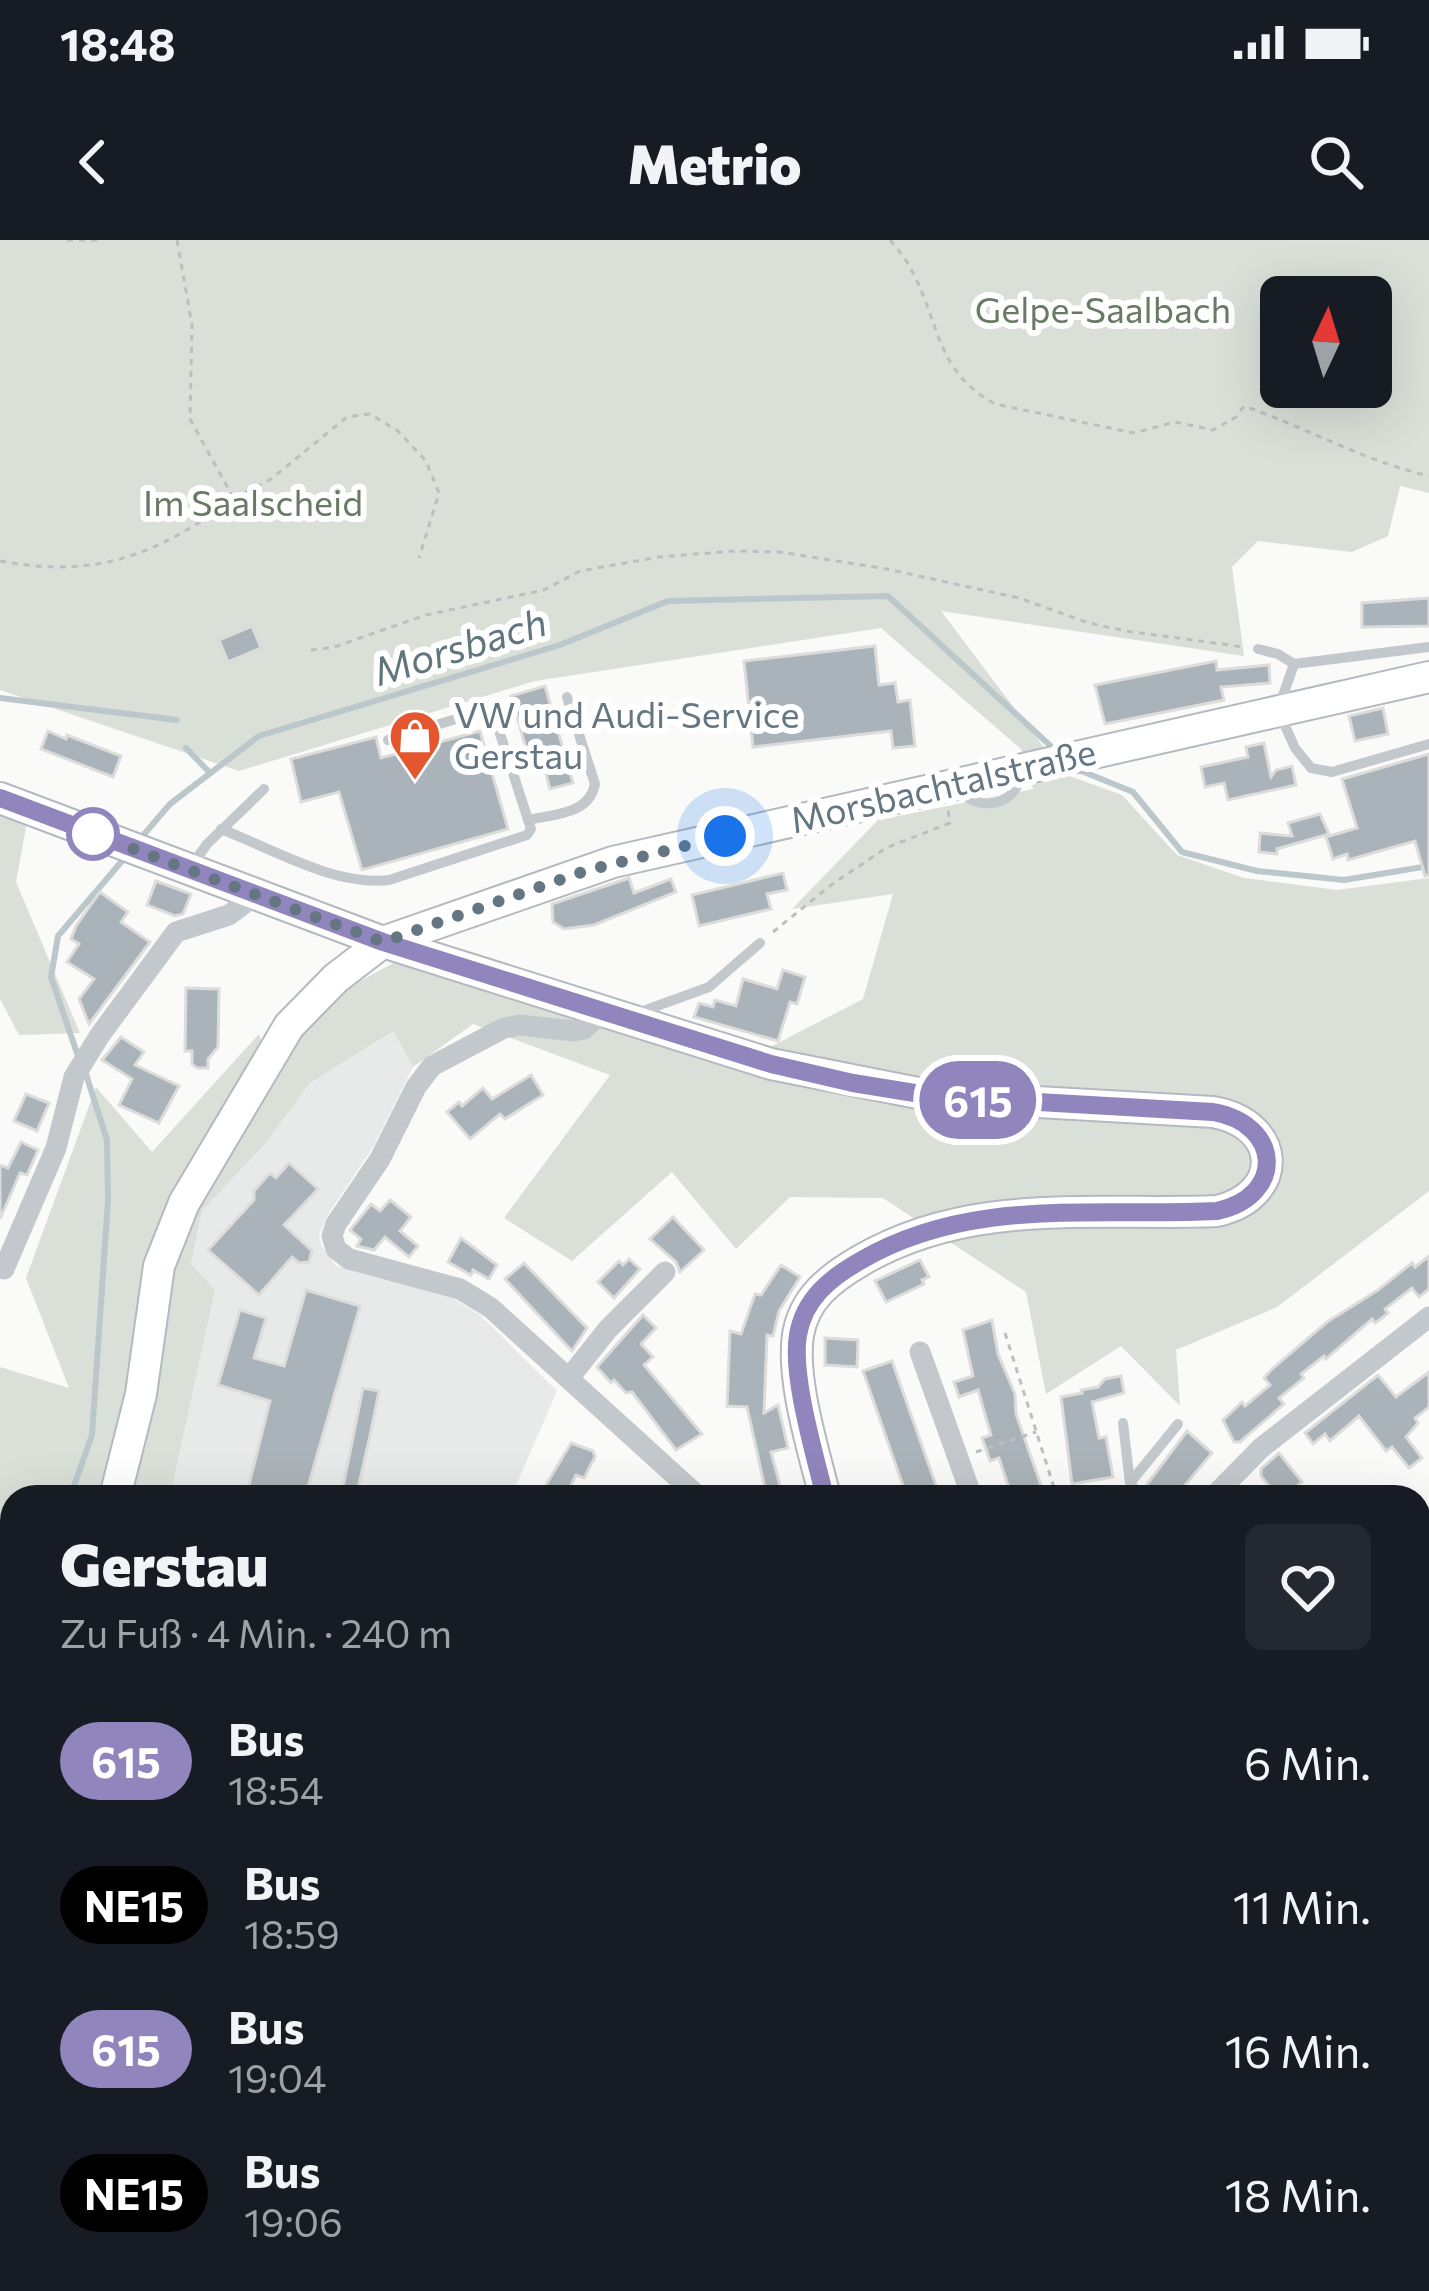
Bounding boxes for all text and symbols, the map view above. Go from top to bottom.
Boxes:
text: 18:48 [60,15,176,70]
icon: back [60,129,126,195]
text: Metrio [628,129,801,195]
icon: search [1303,129,1369,195]
north arrow [1260,276,1392,408]
map controls [1260,276,1392,408]
park label: Gelpe-Saalbach [975,286,1231,330]
park label: Im Saalscheid [143,479,363,523]
water label: Morsbach [367,596,552,694]
place label: VW und Audi-Service Gerstau [454,691,800,776]
shop icon: VW und Audi-Service Gerstau [387,708,443,782]
street label: Morsbachtalstraße [786,728,1100,841]
your location [695,806,755,866]
unlabelled marker [68,809,118,859]
line badge: 615 [909,1061,1047,1139]
text: 615 [943,1074,1013,1126]
button: heart [1245,1524,1371,1650]
text: Gerstau [60,1528,269,1598]
text: Zu Fuß · 4 Min. · 240 m [60,1608,452,1656]
text: Bus [228,1710,304,1765]
text: 6 Min. [1244,1734,1371,1789]
text: 615 [91,1735,161,1787]
text: 18:54 [228,1765,323,1813]
text: Bus [244,1854,320,1909]
text: 11 Min. [1233,1878,1371,1933]
text: NE15 [84,1879,184,1931]
text: 18:59 [244,1909,340,1957]
text: Bus [228,1998,304,2053]
text: 16 Min. [1225,2022,1371,2077]
text: 615 [91,2023,161,2075]
text: 19:04 [228,2053,326,2101]
text: Bus [244,2142,320,2197]
text: 18 Min. [1225,2166,1371,2221]
text: NE15 [84,2167,184,2219]
text: 19:06 [244,2197,343,2245]

